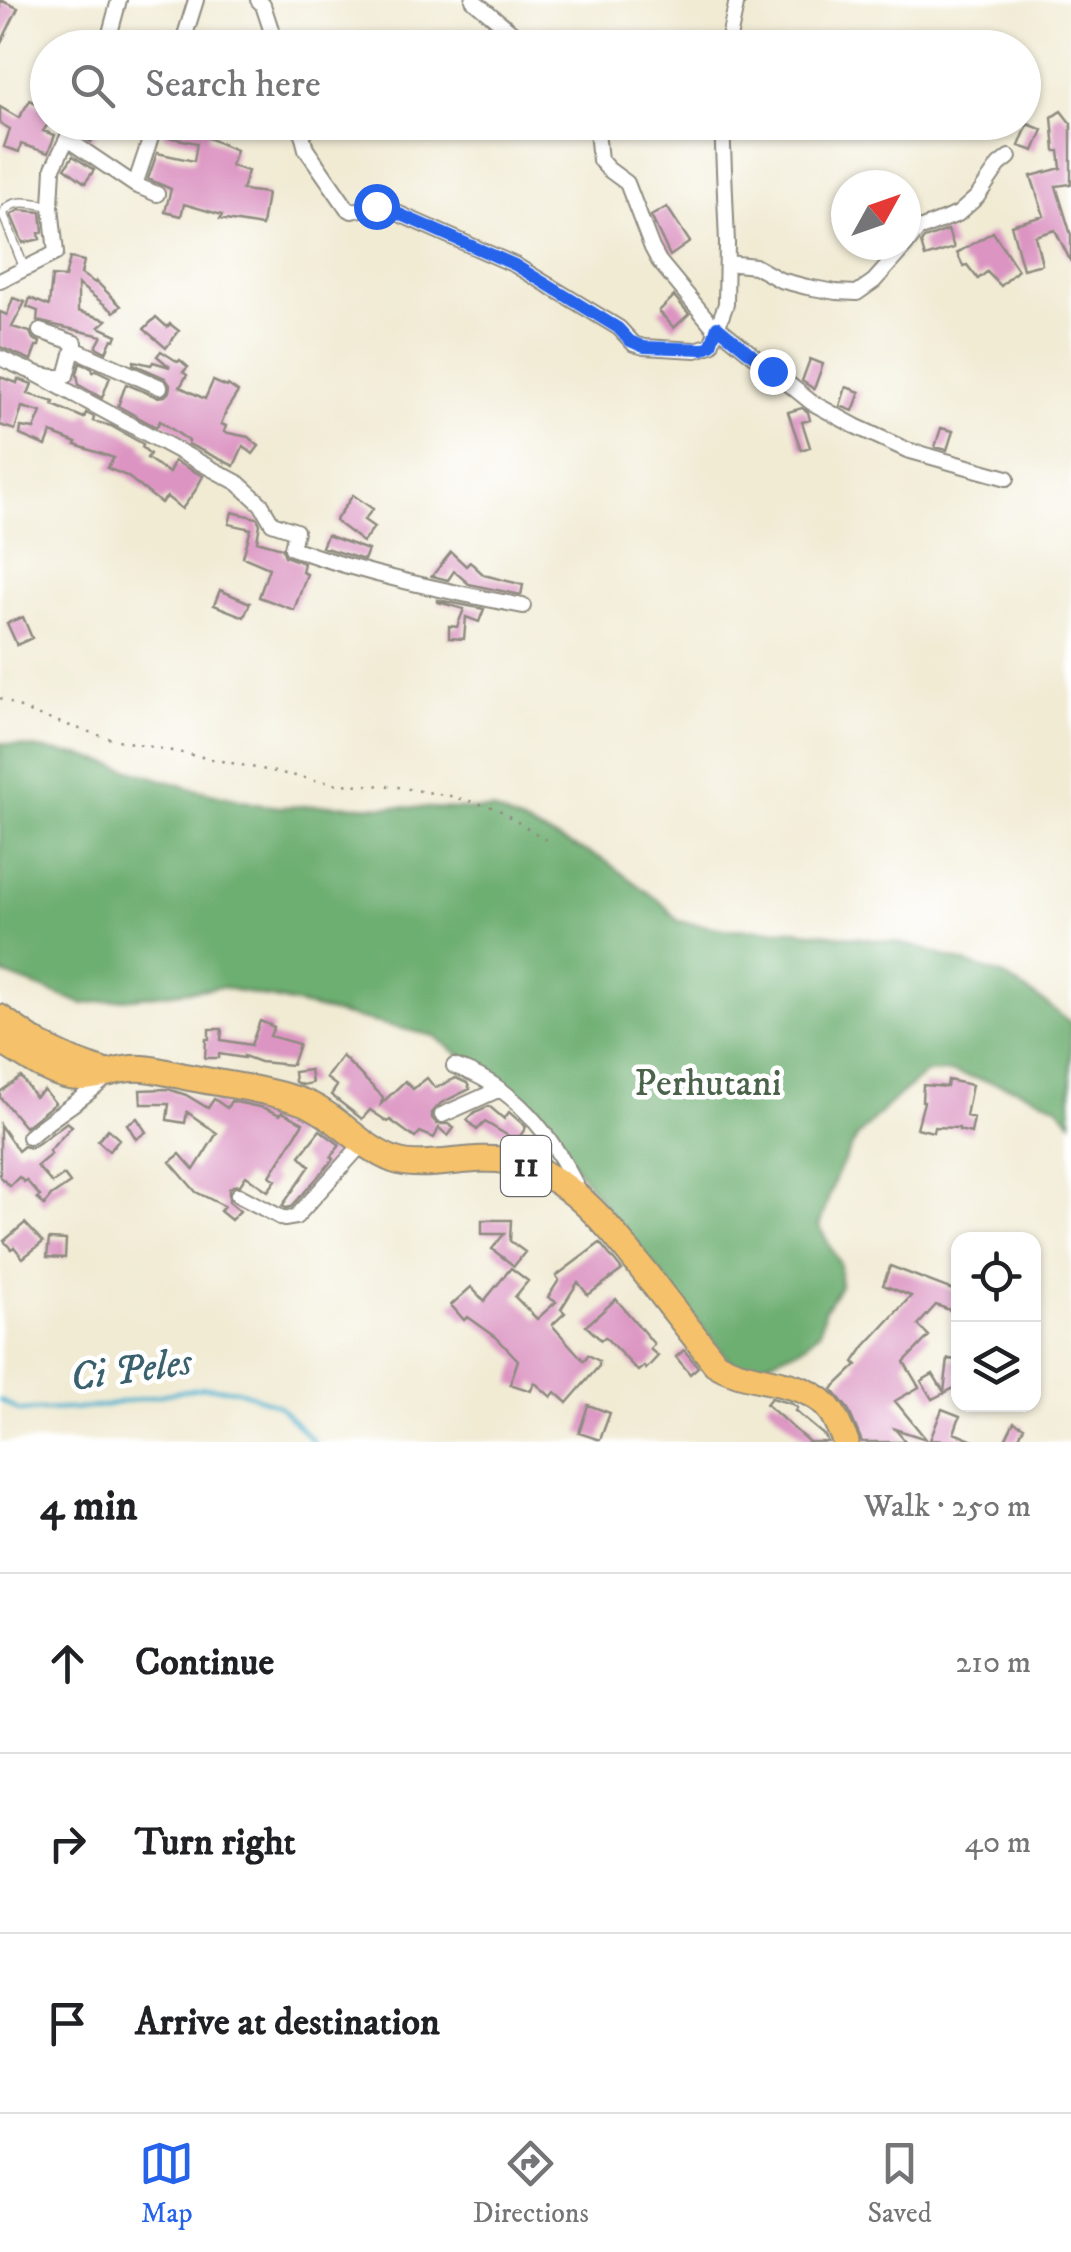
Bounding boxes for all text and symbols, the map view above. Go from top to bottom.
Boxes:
search box [30,30,1041,140]
icon: search [65,58,120,113]
text: Search here [145,61,321,109]
north arrow [831,170,921,260]
route start [354,184,400,230]
route end [750,349,796,395]
park label: Perhutani [634,1060,782,1108]
road number: 11 [501,1136,551,1196]
map controls [951,1232,1041,1412]
button: locate [951,1232,1041,1322]
button: layers [951,1322,1041,1412]
water label: Ci Peles [67,1338,196,1404]
text: 4 min [40,1481,138,1533]
text: Walk · 250 m [864,1487,1031,1527]
icon: ahead [40,1636,95,1691]
text: Continue [135,1639,274,1687]
text: 210 m [956,1643,1031,1683]
icon: right [40,1816,95,1871]
text: Turn right [135,1819,296,1867]
text: 40 m [964,1823,1031,1863]
icon: arrive [40,1996,95,2051]
text: Arrive at destination [135,1999,440,2047]
tab: Map [139,2136,194,2231]
tab: Directions [473,2136,589,2231]
tab: Saved [867,2136,932,2231]

